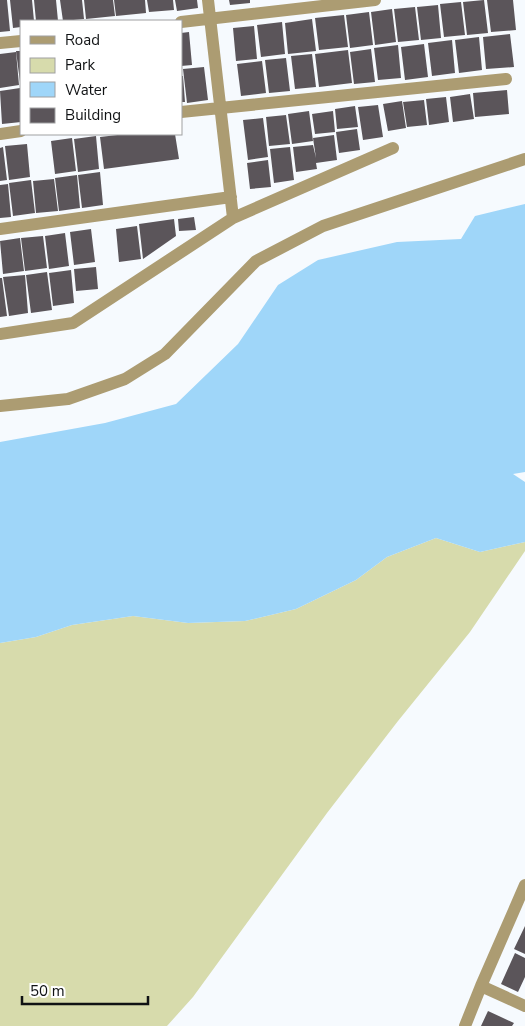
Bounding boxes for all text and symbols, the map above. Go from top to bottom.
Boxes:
legend [20,20,182,135]
text: Road [65,30,100,50]
text: Park [65,55,95,75]
text: Water [65,80,108,100]
text: Building [65,105,121,125]
scale bar [22,974,149,1006]
text: 50 m [30,981,65,1001]

